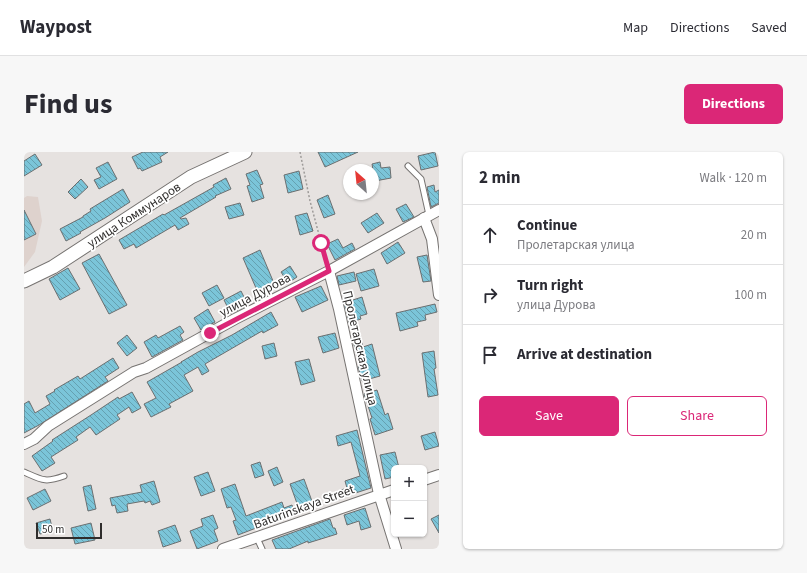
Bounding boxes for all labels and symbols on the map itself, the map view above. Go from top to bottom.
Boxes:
north arrow [343,164,379,200]
street label: улица Коммунаров [84,178,185,252]
route start [312,234,330,252]
street label: улица Дурова [216,269,294,321]
street label: Пролетарская улица [338,289,382,407]
route end [201,324,219,342]
street label: Baturinskaya Street [251,480,358,534]
scale bar [36,521,102,540]

